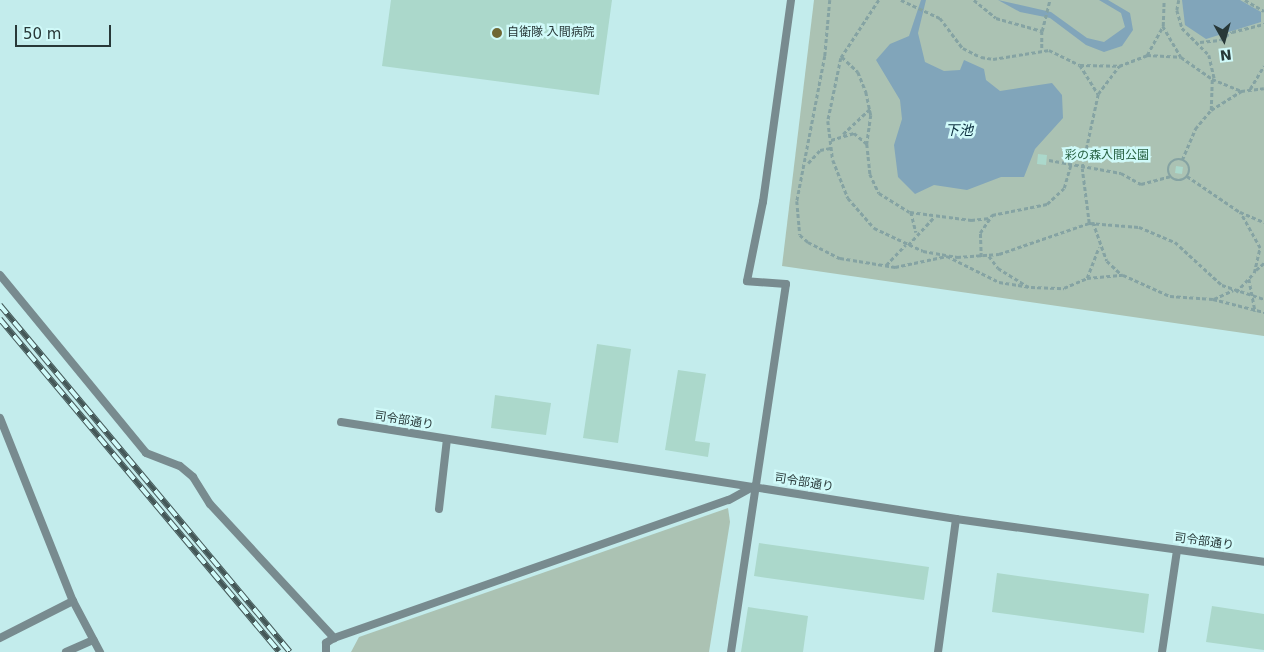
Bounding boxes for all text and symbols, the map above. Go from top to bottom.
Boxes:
scale bar [18,15,114,47]
north arrow [1199,15,1249,65]
text: 50 m [23,25,61,43]
place label: 自衛隊 入間病院 [507,26,595,40]
marker: 自衛隊 入間病院 [491,27,503,39]
text: N [1219,46,1233,64]
water label: 下池 [945,122,973,138]
park label: 彩の森入間公園 [1065,149,1149,163]
street label: 司令部通り [373,409,435,433]
street label: 司令部通り [773,471,835,495]
street label: 司令部通り [1173,531,1235,553]

